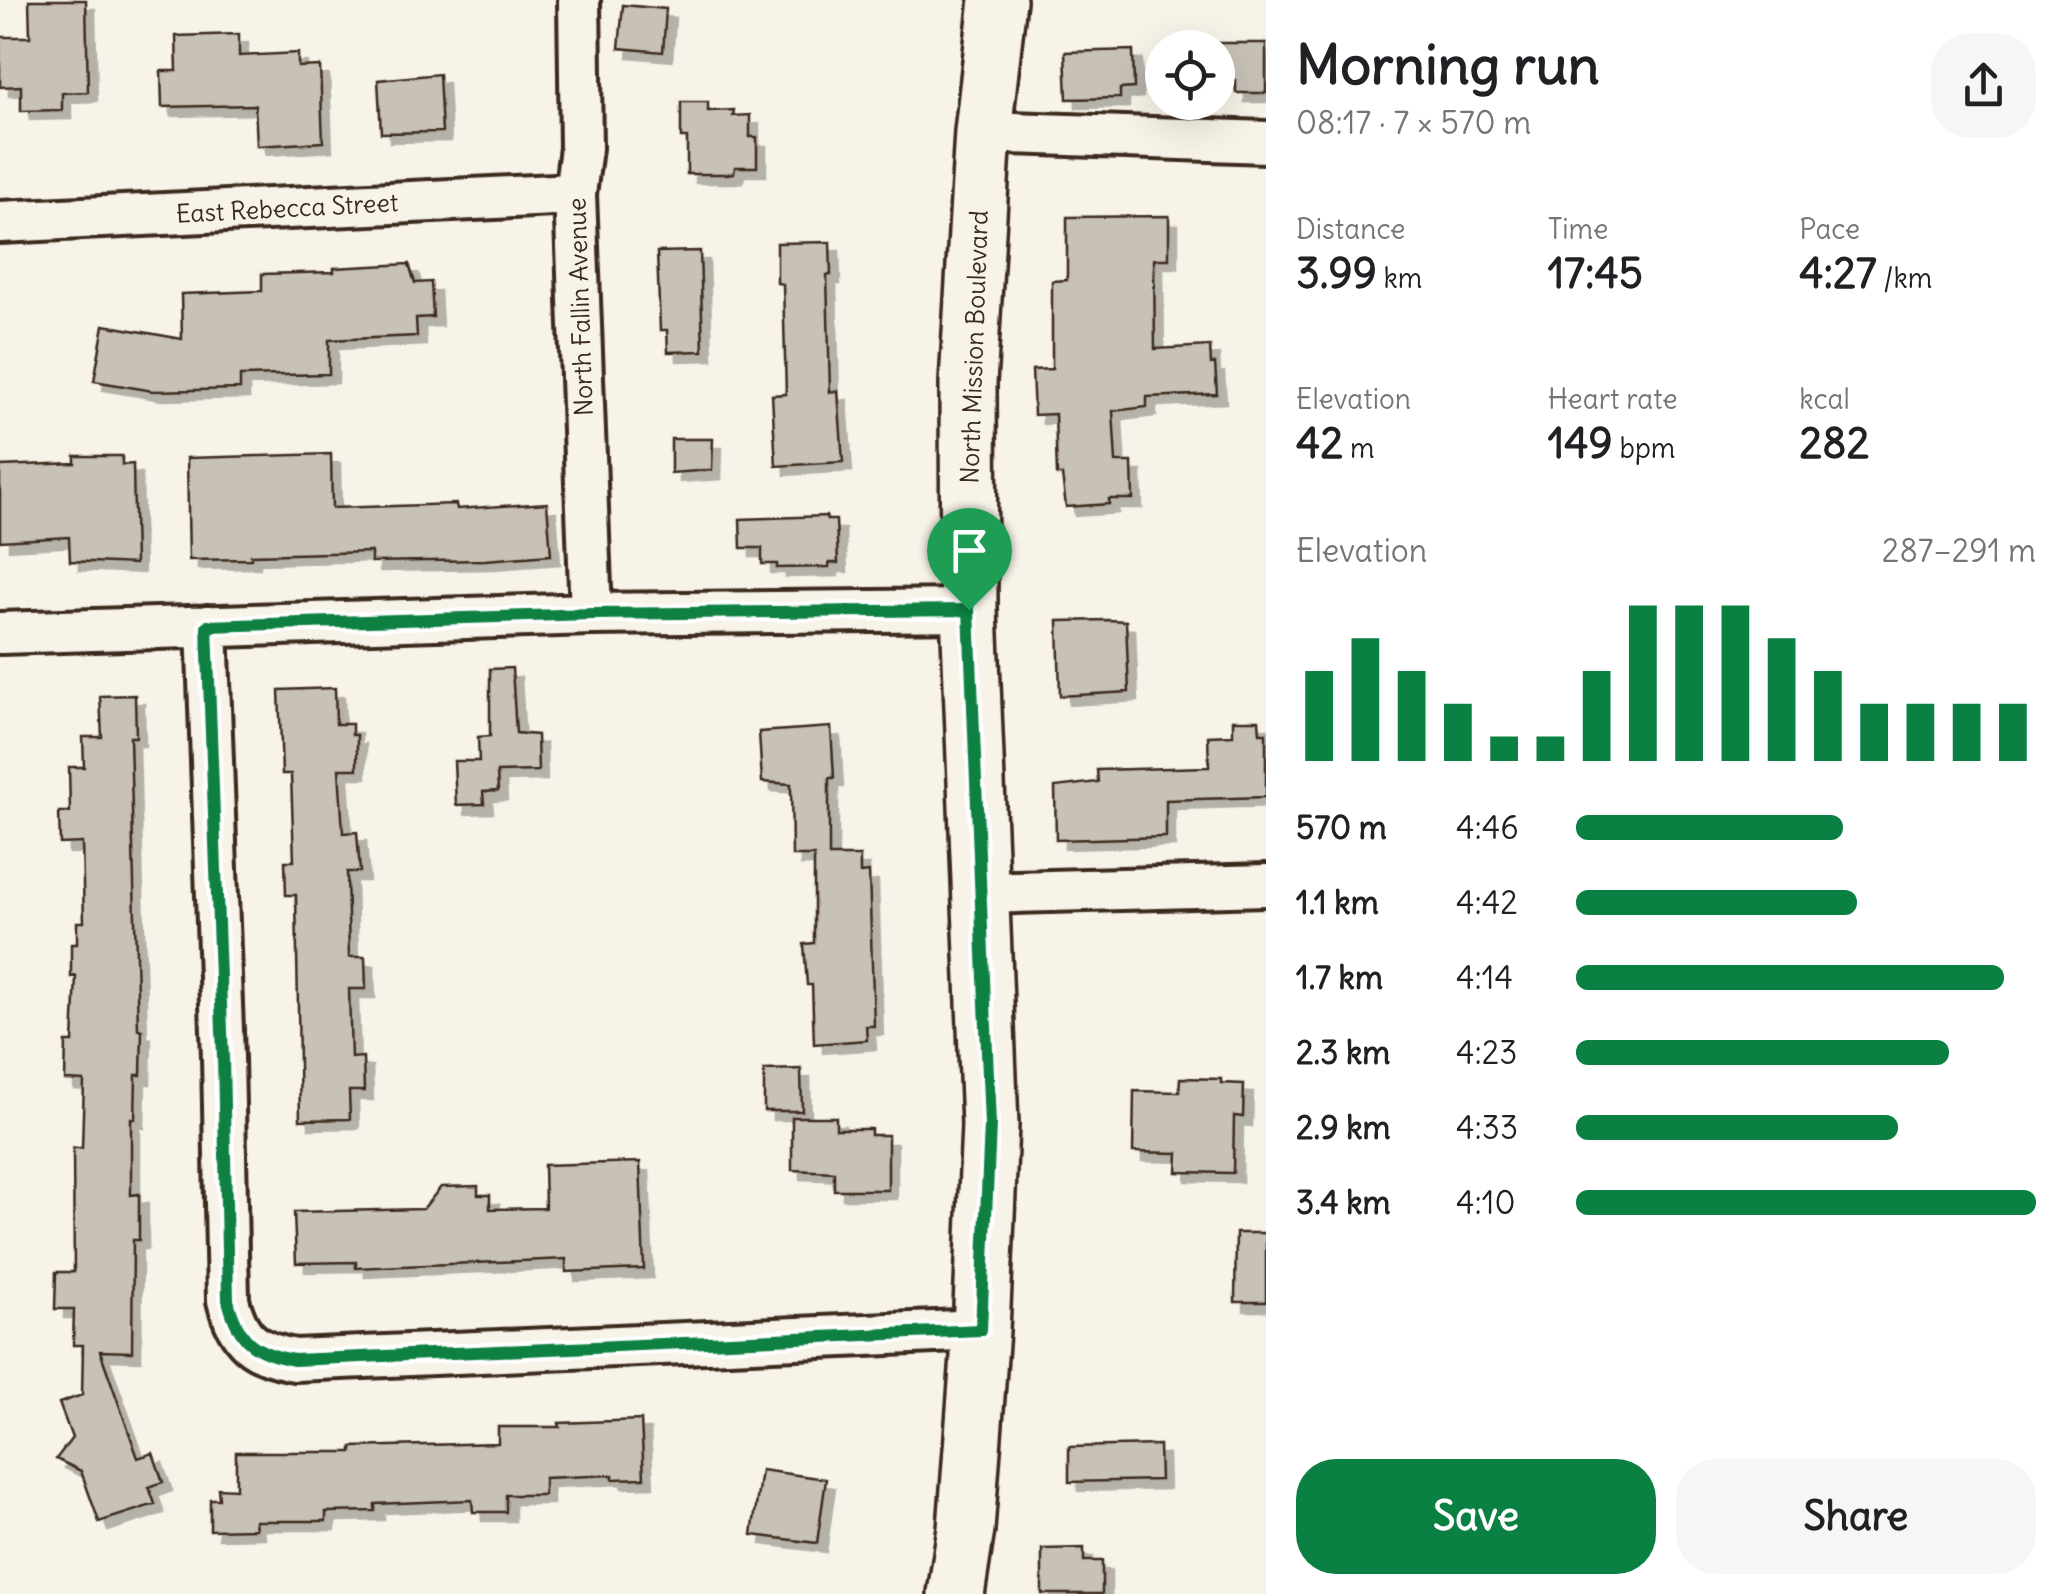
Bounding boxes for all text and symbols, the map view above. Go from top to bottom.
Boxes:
map controls [1145,30,1235,120]
button: locate [1145,30,1235,120]
text: Morning run [1296,30,1600,99]
button: share [1931,33,2036,138]
text: 08:17 · 7 × 570 m [1296,102,1531,143]
street label: East Rebecca Street [175,186,399,230]
street label: North Fallin Avenue [560,197,600,417]
street label: North Mission Boulevard [953,210,995,484]
text: Distance [1296,211,1405,247]
text: Time [1548,211,1608,247]
text: Pace [1799,211,1860,247]
text: 3.99 [1296,247,1377,299]
text: 17:45 [1548,247,1643,299]
text: 4:27 [1799,247,1877,299]
text: km [1377,260,1422,296]
text: /km [1877,260,1932,296]
text: Elevation [1296,381,1411,417]
text: Heart rate [1548,381,1678,417]
text: kcal [1799,381,1850,417]
text: 42 [1296,417,1343,469]
text: 149 [1548,417,1613,469]
text: 282 [1799,417,1870,469]
text: m [1343,430,1375,466]
text: bpm [1613,430,1675,466]
pin [927,508,1012,611]
icon: arrive [942,523,997,578]
text: Elevation [1296,530,1427,571]
text: 287–291 m [1882,530,2036,571]
text: 570 m [1296,807,1387,848]
text: 4:46 [1456,807,1519,848]
text: 1.1 km [1296,882,1379,923]
text: 4:42 [1456,882,1518,923]
text: 1.7 km [1296,957,1383,998]
text: 4:14 [1456,957,1513,998]
text: 2.3 km [1296,1032,1390,1073]
text: 4:23 [1456,1032,1517,1073]
text: 2.9 km [1296,1107,1391,1148]
text: 4:33 [1456,1107,1518,1148]
text: 3.4 km [1296,1182,1391,1223]
text: 4:10 [1456,1182,1516,1223]
button: Save [1296,1459,1656,1574]
button: Share [1676,1459,2036,1574]

